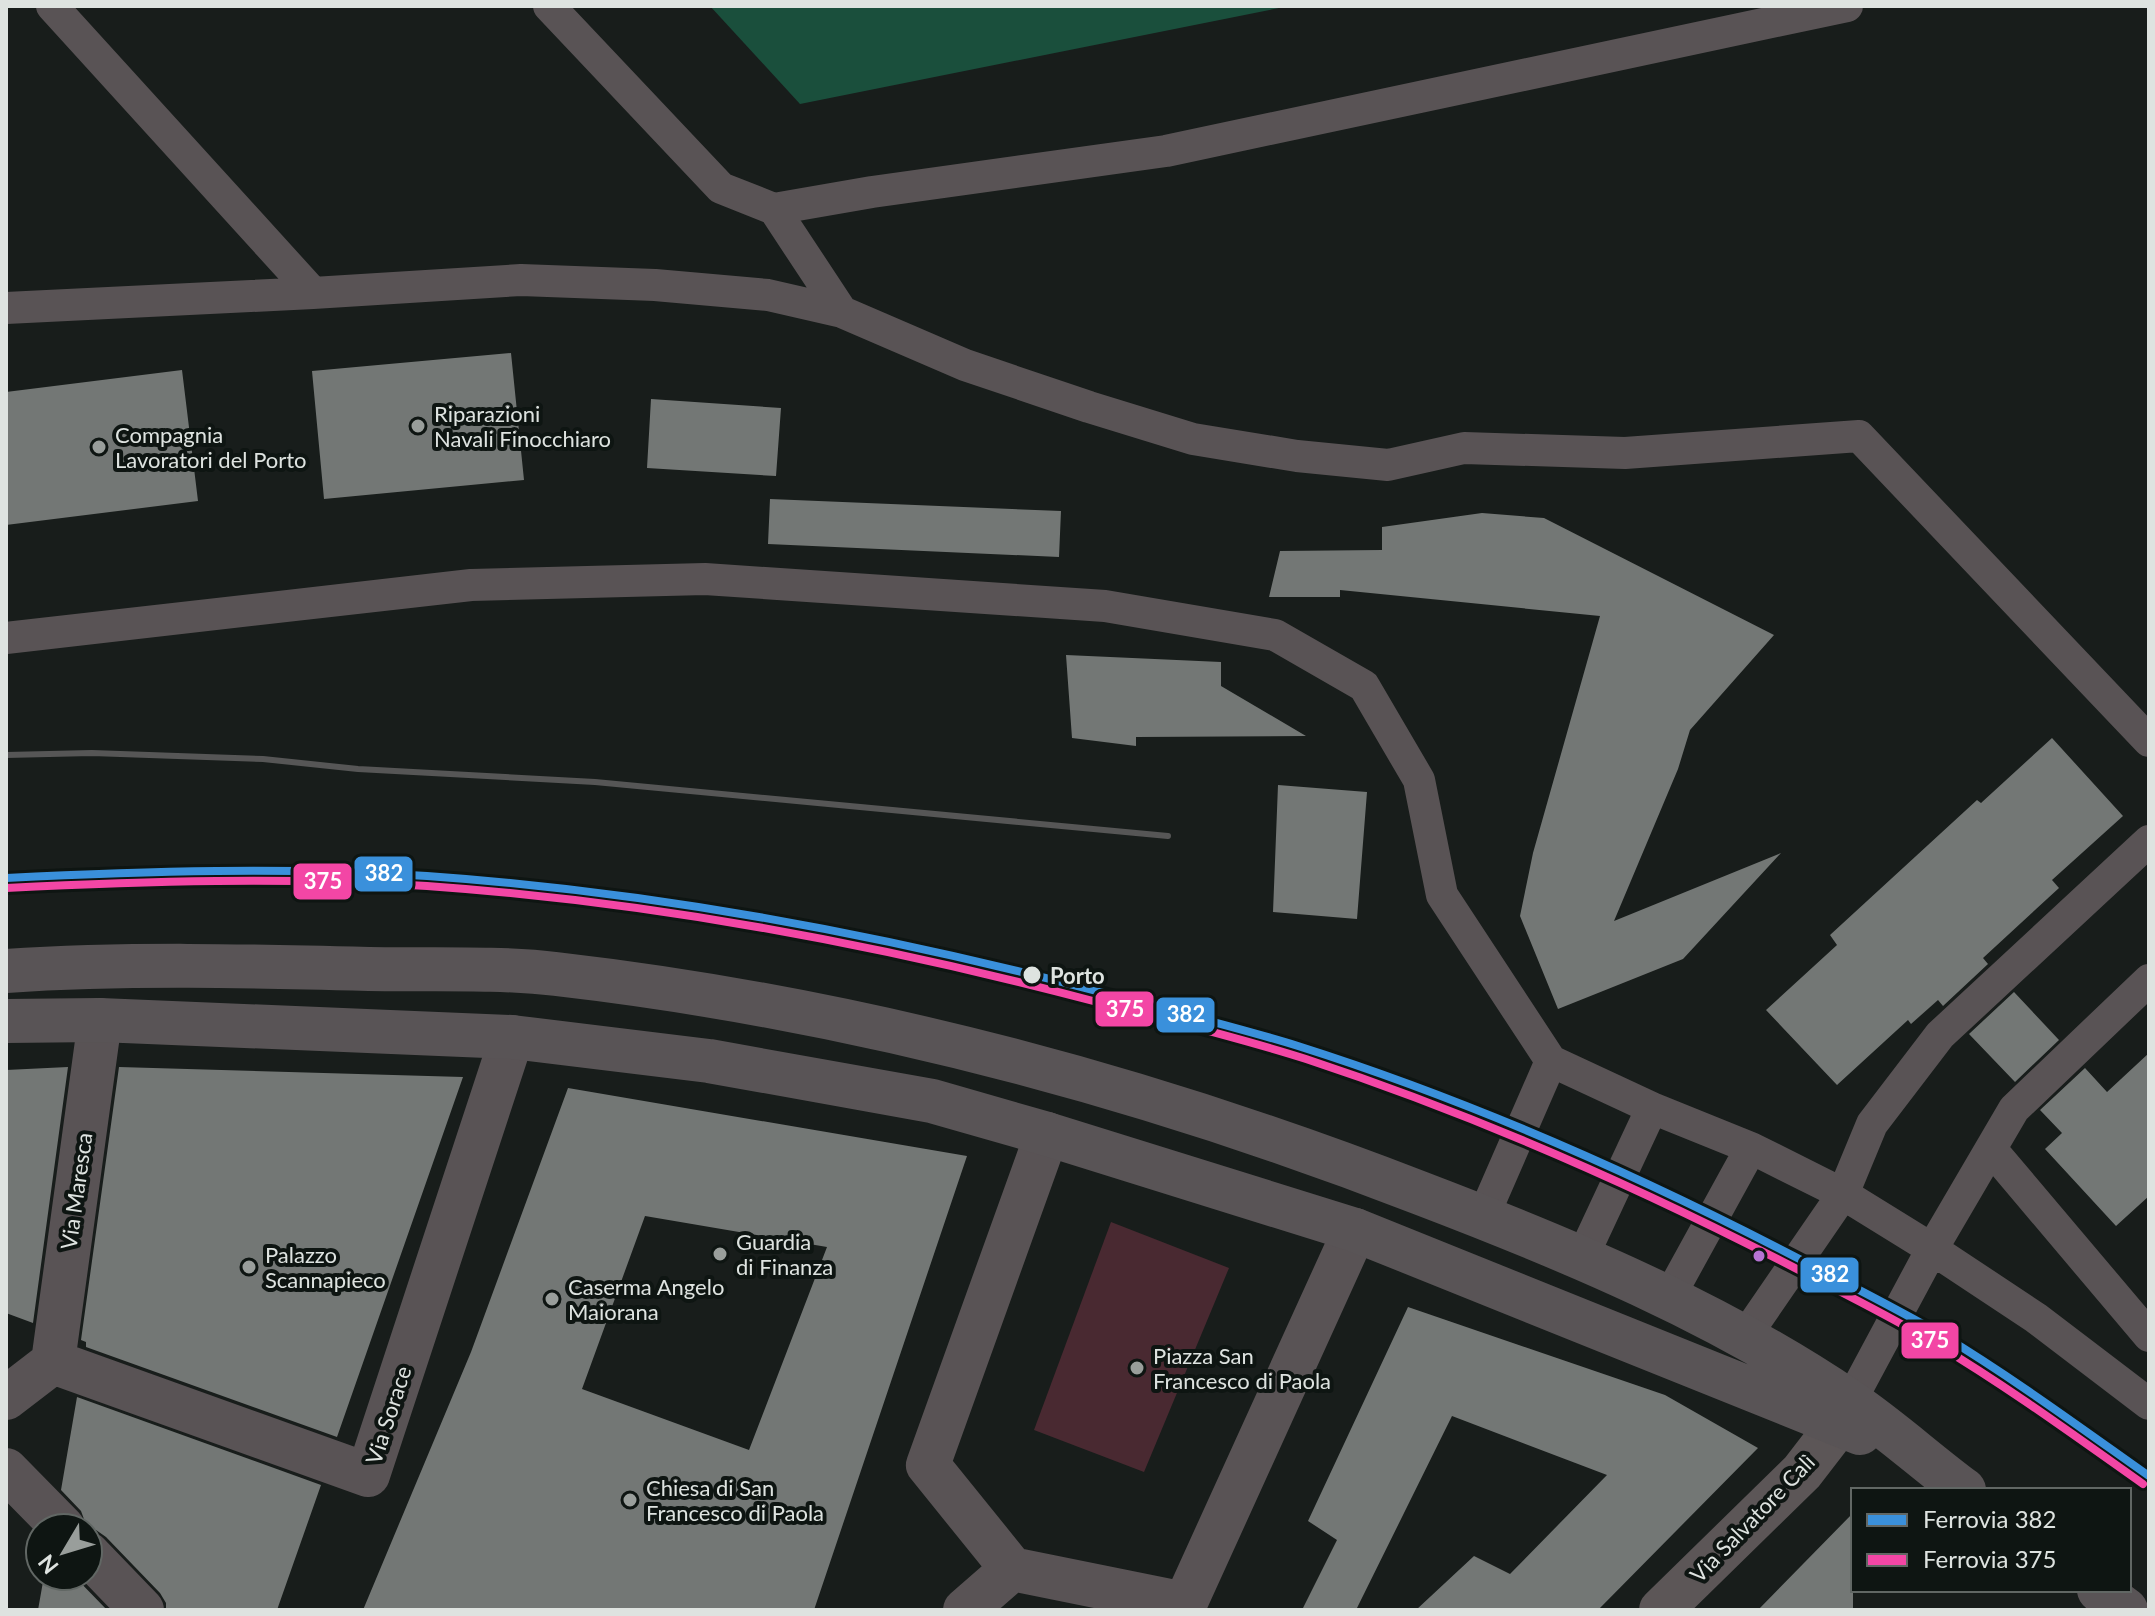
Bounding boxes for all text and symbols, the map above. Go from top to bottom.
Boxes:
place label: Riparazioni Navali Finocchiaro [434,400,611,452]
marker: Riparazioni Navali Finocchiaro [409,417,427,435]
place label: Compagnia Lavoratori del Porto [115,421,307,473]
marker: Compagnia Lavoratori del Porto [90,438,108,456]
line badge: 382 [353,855,414,893]
text: 382 [365,859,403,886]
line badge: 375 [292,862,353,901]
text: 375 [304,867,342,894]
place label: Porto [1050,962,1105,989]
marker: Porto [1021,964,1043,986]
line badge: 375 [1094,990,1155,1028]
text: 375 [1106,995,1144,1022]
line badge: 382 [1155,996,1216,1034]
text: 382 [1167,1000,1205,1027]
street label: Via Maresca [54,1131,98,1251]
place label: Guardia di Finanza [736,1228,833,1280]
place label: Palazzo Scannapieco [265,1241,386,1293]
marker: Guardia di Finanza [711,1245,729,1263]
unlabelled marker [1751,1248,1767,1264]
line badge: 382 [1799,1256,1860,1294]
marker: Palazzo Scannapieco [240,1258,258,1276]
text: 382 [1811,1260,1849,1287]
place label: Caserma Angelo Maiorana [568,1273,724,1325]
marker: Caserma Angelo Maiorana [543,1290,561,1308]
line badge: 375 [1900,1321,1960,1360]
text: 375 [1911,1326,1949,1353]
place label: Piazza San Francesco di Paola [1153,1342,1331,1394]
marker: Piazza San Francesco di Paola [1128,1359,1146,1377]
street label: Via Sorace [359,1362,417,1468]
street label: Via Salvatore Calì [1684,1448,1820,1588]
place label: Chiesa di San Francesco di Paola [646,1474,824,1526]
legend [1851,1488,2131,1592]
marker: Chiesa di San Francesco di Paola [621,1491,639,1509]
text: Ferrovia 382 [1923,1504,2056,1533]
north arrow [24,1512,104,1592]
text: Ferrovia 375 [1923,1544,2056,1573]
text: N [32,1550,64,1580]

